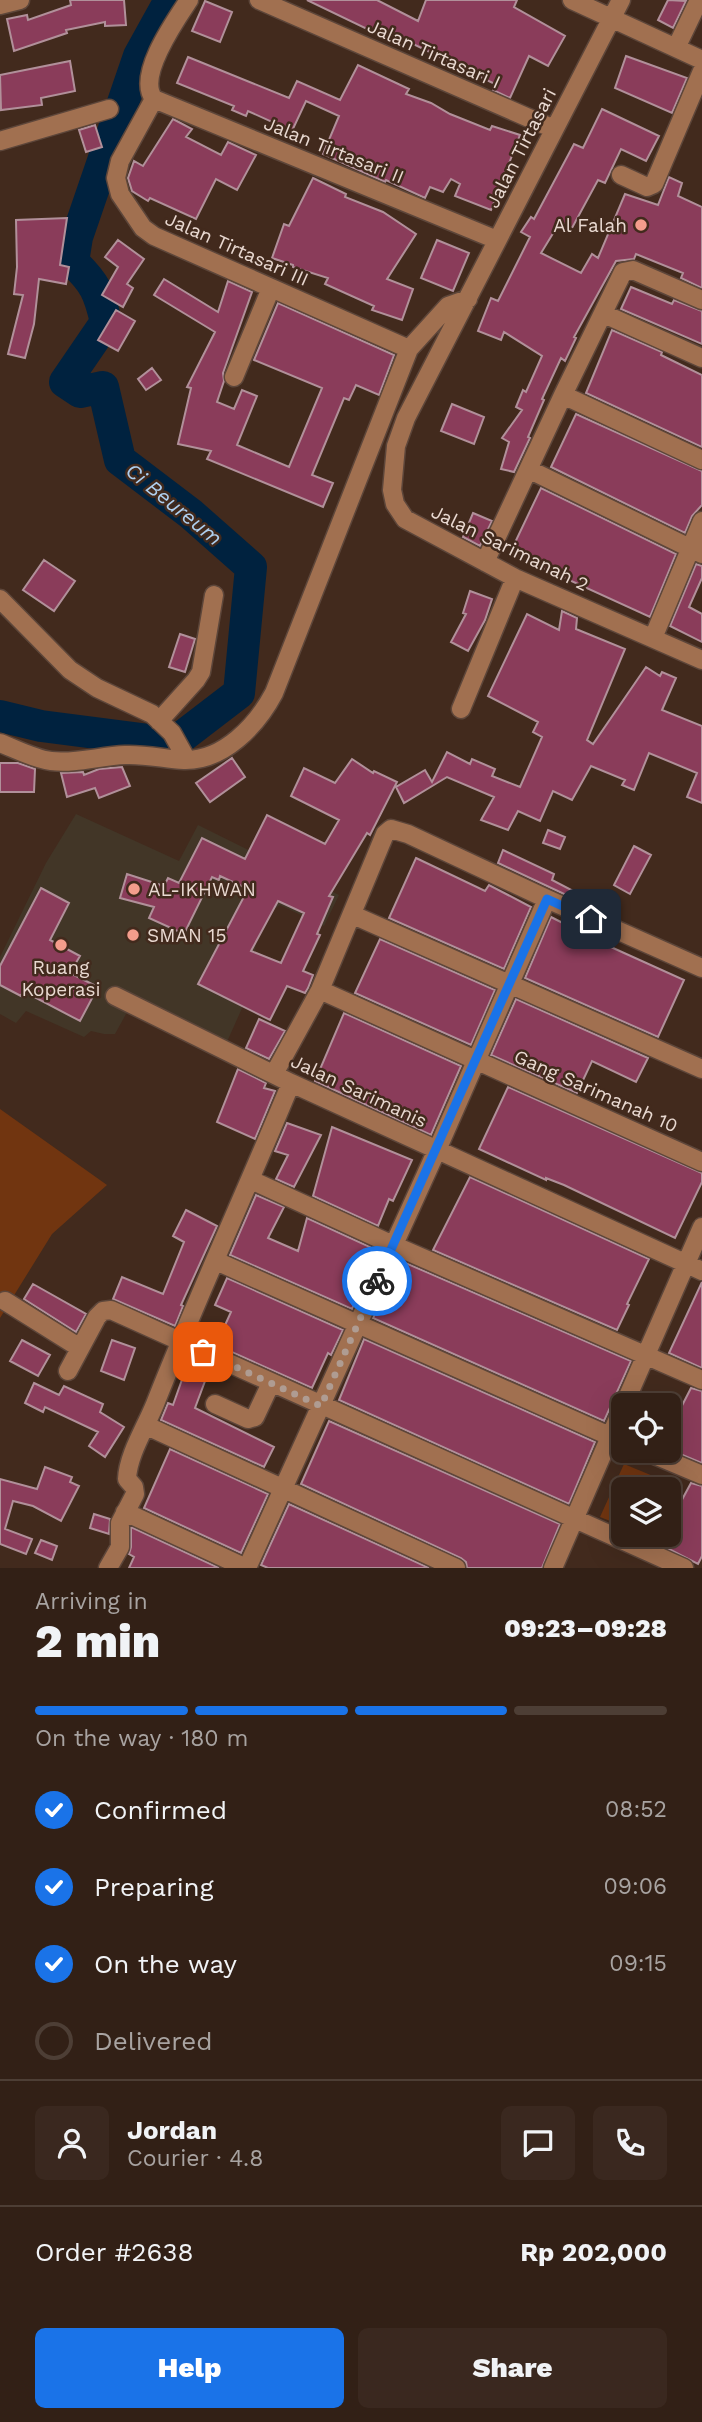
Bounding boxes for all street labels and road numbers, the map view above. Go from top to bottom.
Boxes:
street label: Jalan Tirtasari I [364,14,504,94]
street label: Jalan Tirtasari [481,84,561,212]
street label: Jalan Tirtasari II [261,111,407,189]
street label: Jalan Tirtasari III [162,207,312,291]
street label: Jalan Sarimanah 2 [428,500,592,596]
street label: Gang Sarimanah 10 [511,1045,681,1137]
street label: Jalan Sarimanis [287,1049,431,1133]

